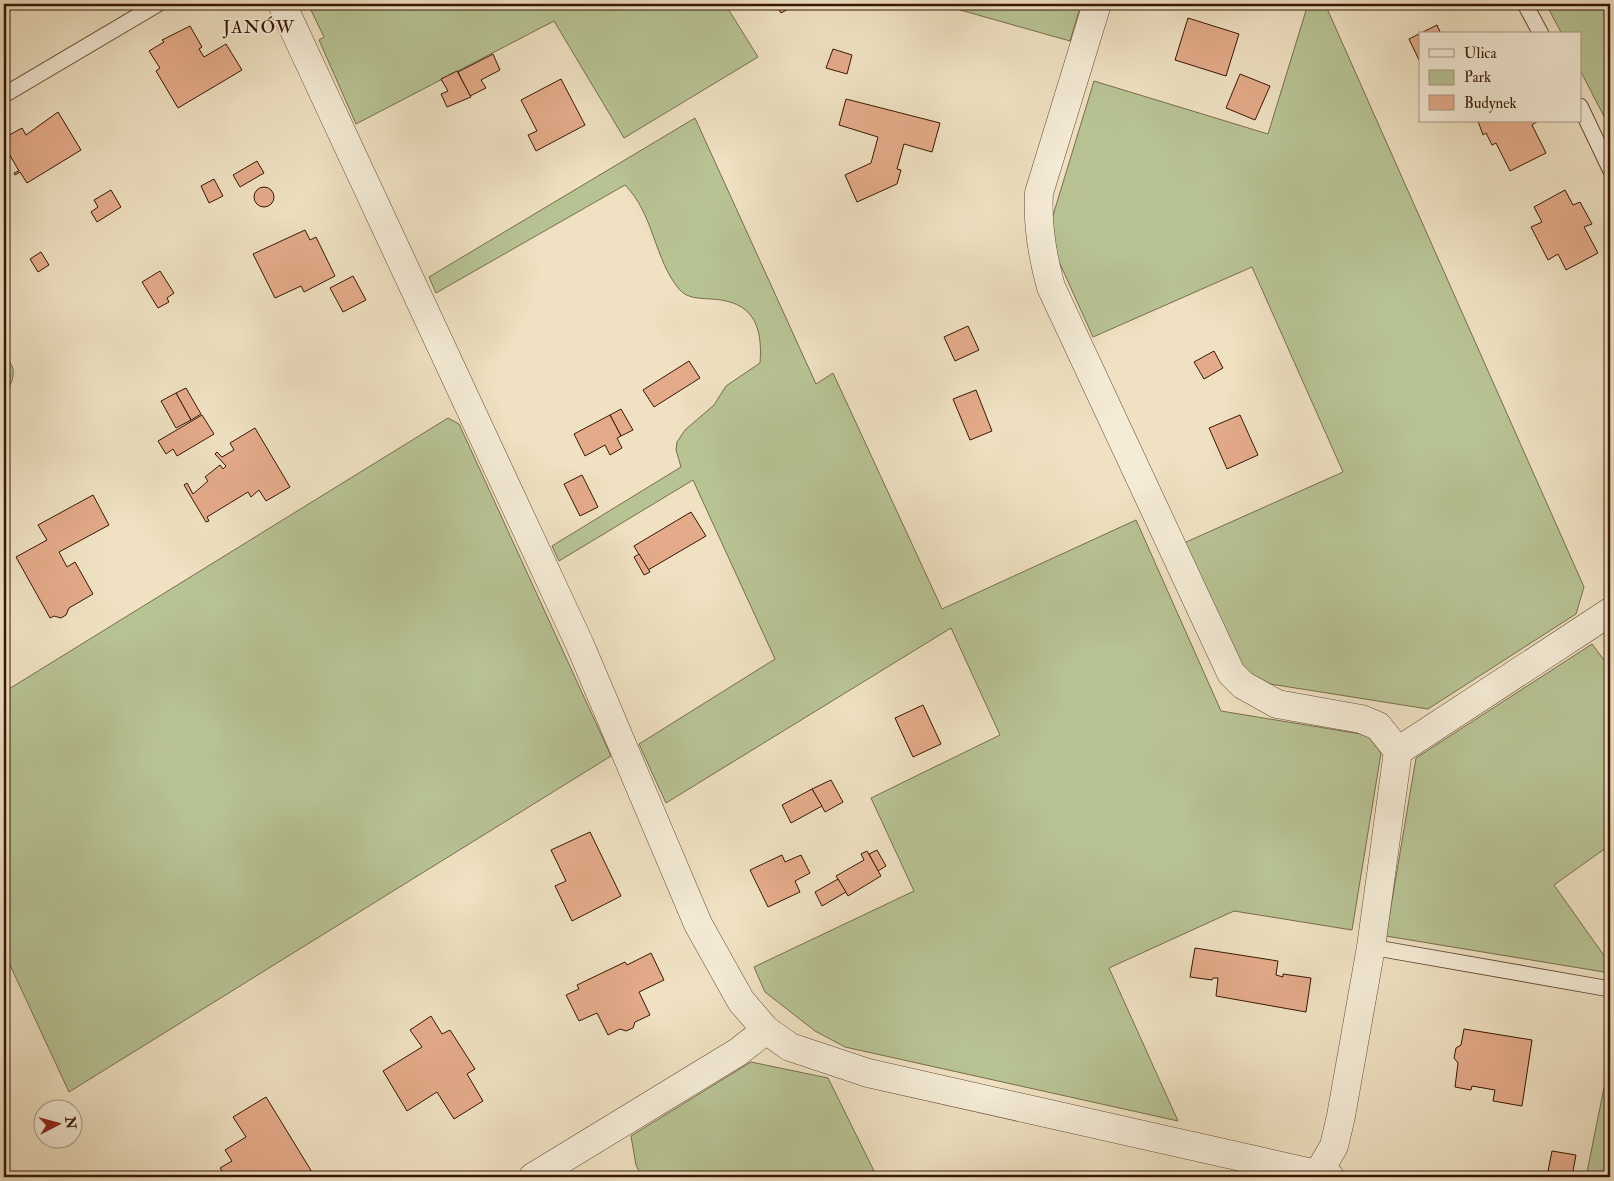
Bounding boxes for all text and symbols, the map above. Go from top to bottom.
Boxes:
district label: JANÓW [222,16,295,39]
legend [1419,32,1582,122]
text: Ulica [1464,44,1497,63]
text: Park [1464,68,1491,87]
text: Budynek [1464,94,1517,113]
north arrow [32,1098,82,1148]
text: N [61,1115,80,1130]

